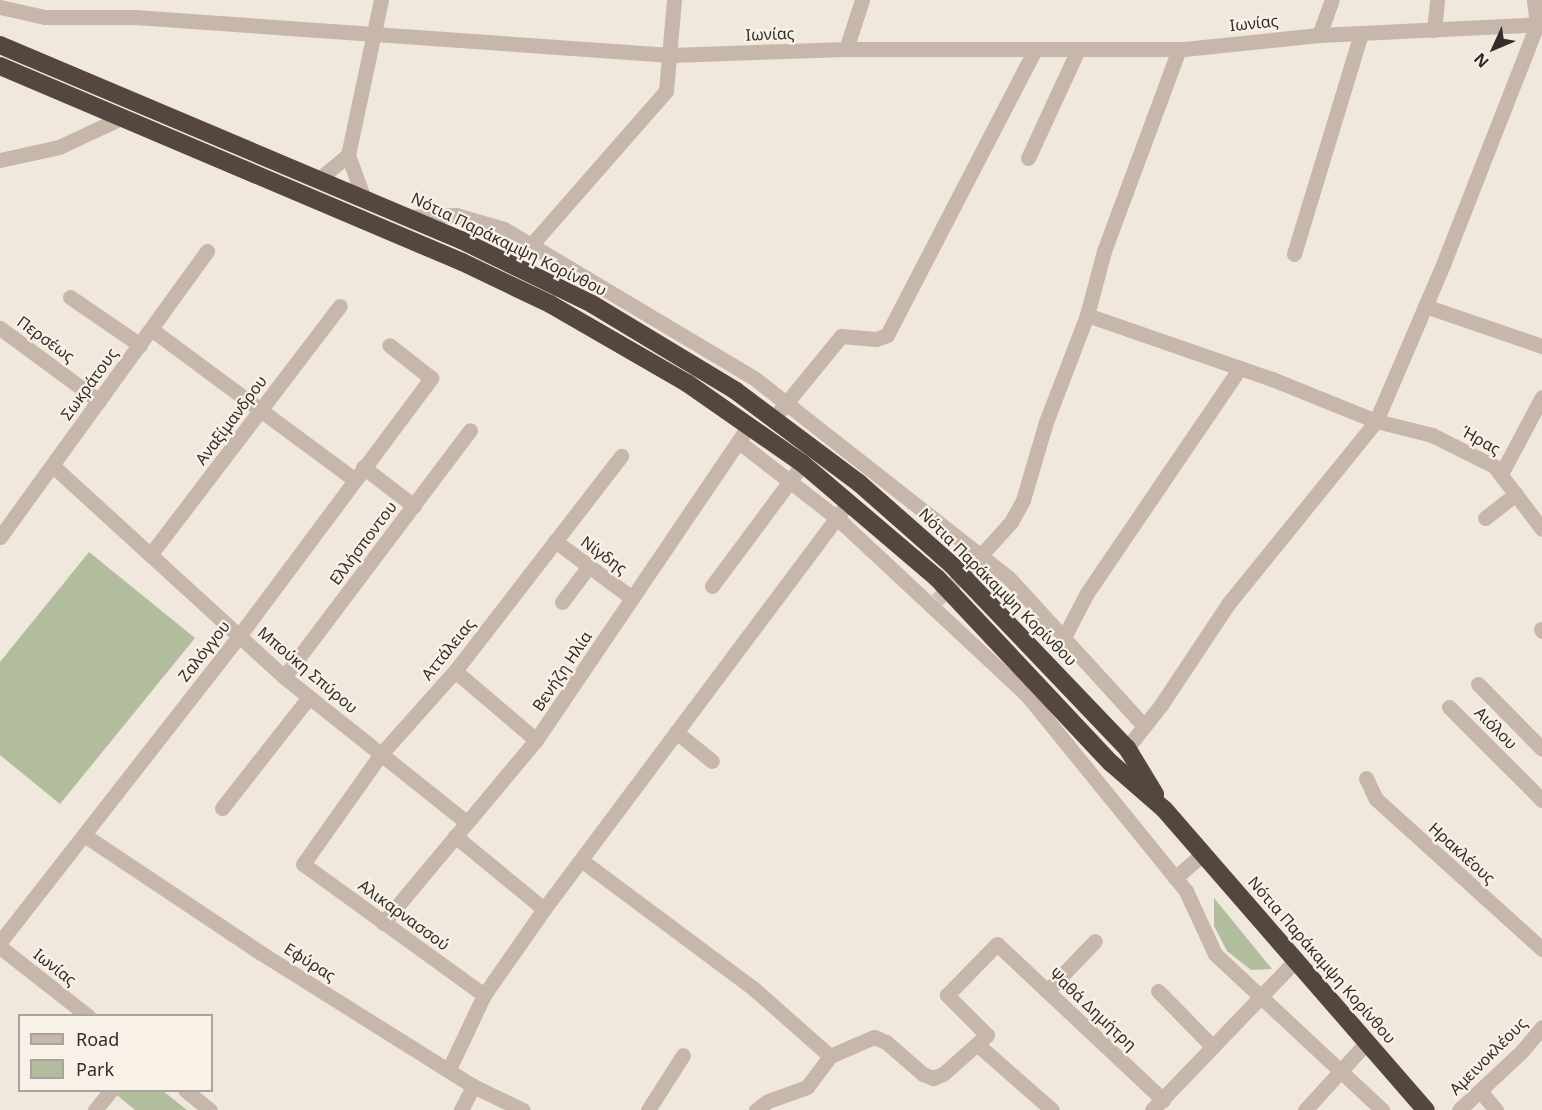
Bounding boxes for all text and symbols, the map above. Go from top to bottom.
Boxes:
street label: Ιωνίας [1229,11,1279,35]
north arrow [1464,18,1524,78]
street label: Ιωνίας [745,24,795,44]
text: N [1469,48,1493,73]
street label: Νότια Παράκαμψη Κορίνθου [408,188,610,300]
street label: Περσέως [14,312,78,366]
street label: Σωκράτους [56,344,122,424]
street label: Αναξίμανδρου [191,371,271,469]
street label: Ήρας [1458,422,1504,458]
street label: Ελλήσποντου [325,497,401,589]
street label: Νότια Παράκαμψη Κορίνθου [915,504,1081,670]
street label: Νίγδης [577,532,631,578]
street label: Αττάλειας [417,614,479,684]
street label: Ζαλόγγου [174,617,234,685]
street label: Μπούκη Σπύρου [254,623,362,717]
street label: Βενήζη Ηλία [528,627,596,715]
street label: Αιόλου [1471,703,1521,753]
street label: Ηρακλέους [1425,818,1499,888]
street label: Νότια Παράκαμψη Κορίνθου [1244,872,1400,1048]
street label: Αλικαρνασσού [355,876,453,954]
street label: Εφύρας [281,939,339,985]
street label: Ιωνίας [30,944,80,990]
street label: Ψαθά Δημήτρη [1045,964,1141,1054]
street label: Αμεινοκλέους [1445,1013,1531,1099]
legend [18,1014,213,1092]
text: Road [76,1027,119,1051]
text: Park [76,1057,114,1081]

